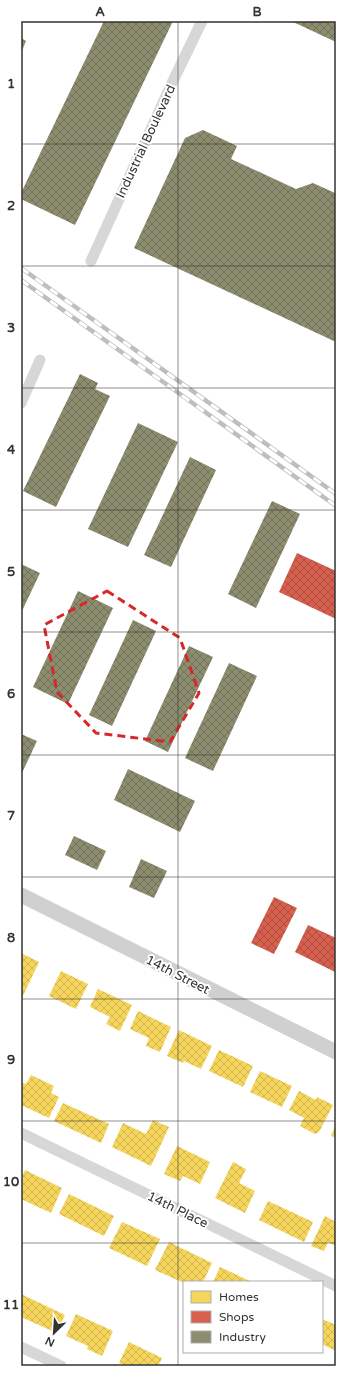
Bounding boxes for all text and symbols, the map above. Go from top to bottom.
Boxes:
text: A [95,4,105,20]
text: B [252,4,262,20]
text: 1 [7,76,15,92]
street label: Industrial Boulevard [113,82,179,201]
text: 2 [7,198,15,214]
text: 3 [7,320,15,336]
text: 4 [7,442,16,458]
text: 5 [7,564,15,580]
text: 6 [7,686,15,702]
text: 7 [7,808,15,824]
text: 8 [7,930,15,946]
street label: 14th Street [143,952,212,998]
text: 9 [7,1052,15,1068]
text: 10 [3,1174,19,1190]
street label: 14th Place [144,1188,211,1232]
legend [183,1281,323,1353]
text: Homes [219,1290,259,1304]
text: 11 [3,1297,19,1313]
text: Shops [219,1310,254,1324]
north arrow [34,1313,74,1353]
text: Industry [219,1330,266,1344]
text: N [43,1334,57,1349]

